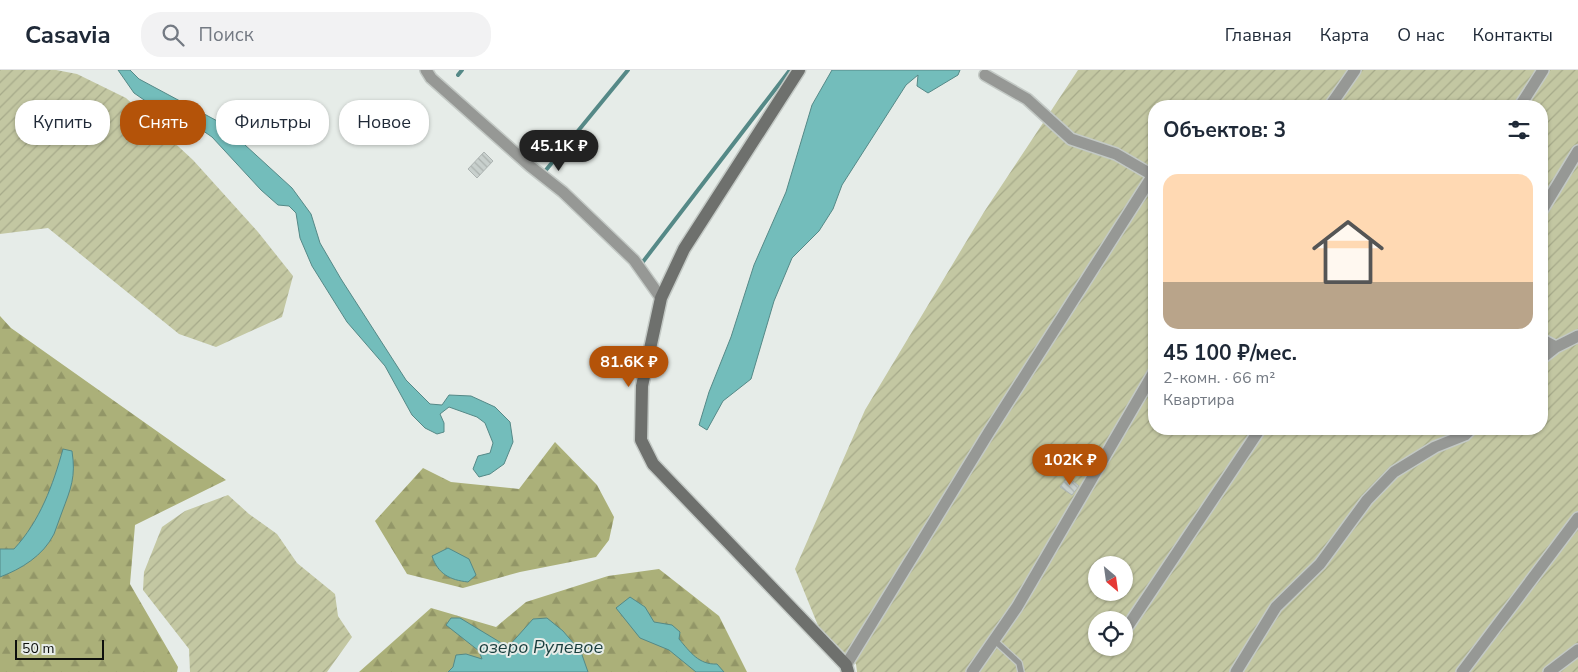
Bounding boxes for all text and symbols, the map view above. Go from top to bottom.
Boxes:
search box [141,12,491,57]
text: Casavia [25,19,111,51]
icon: search [159,21,187,49]
text: Поиск [199,22,254,48]
text: Главная [1225,23,1292,47]
text: Карта [1320,23,1369,47]
text: О нас [1397,23,1445,47]
text: Контакты [1473,23,1553,47]
chip: Купить [15,100,110,145]
chip: Снять [120,100,206,145]
chip: Фильтры [216,100,329,145]
chip: Новое [339,100,429,145]
text: Объектов: 3 [1163,116,1286,144]
icon: filters [1505,116,1533,144]
pin: 45.1K ₽ [513,129,605,172]
text: 45.1K ₽ [530,135,588,157]
icon: home [1303,207,1393,297]
text: 45 100 ₽/мес. [1163,339,1297,367]
pin: 81.6K ₽ [583,346,675,388]
text: 81.6K ₽ [600,351,658,373]
text: 2-комн. · 66 m² [1163,367,1275,389]
text: Квартира [1163,389,1235,411]
pin: 102K ₽ [1029,444,1111,486]
text: 102K ₽ [1043,449,1097,471]
north arrow [1088,556,1132,601]
map controls [1088,556,1133,656]
button: locate [1088,611,1133,656]
water label: озеро Рулевое [479,635,604,659]
scale bar [15,637,104,660]
text: 50 m [22,639,54,658]

